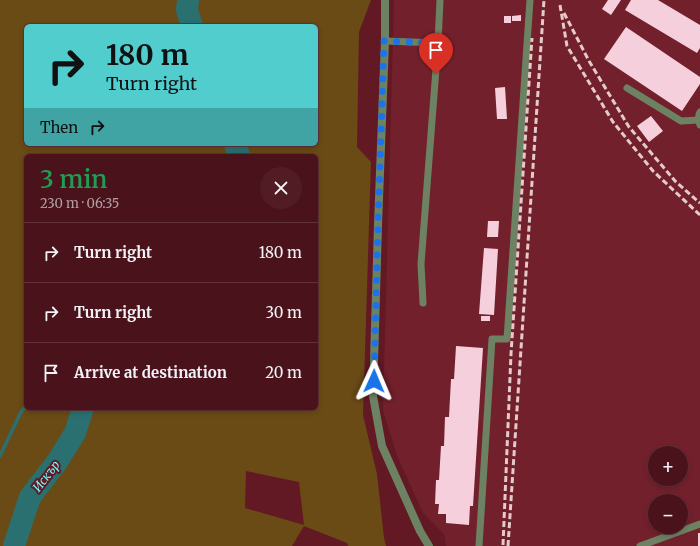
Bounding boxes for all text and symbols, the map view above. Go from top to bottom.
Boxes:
pin [419,33,453,74]
text: 180 m [106,37,189,73]
icon: arrive [425,39,447,61]
icon: right [40,40,92,92]
text: Turn right [106,72,197,95]
icon: right [86,116,108,138]
text: Then [40,118,78,137]
text: 3 min [40,164,107,195]
button: close [260,167,302,209]
text: 230 m · 06:35 [40,195,119,212]
icon: right [40,242,62,264]
text: Turn right [74,243,152,262]
text: 180 m [259,243,302,262]
icon: right [40,302,62,324]
text: Turn right [74,303,152,322]
text: 30 m [265,303,302,322]
position arrow [353,360,395,402]
icon: arrive [40,362,62,384]
text: Arrive at destination [74,363,227,382]
text: 20 m [265,363,302,382]
map controls [648,446,688,534]
button: + [648,446,688,486]
water label: Искър [29,457,63,495]
button: − [648,494,688,534]

